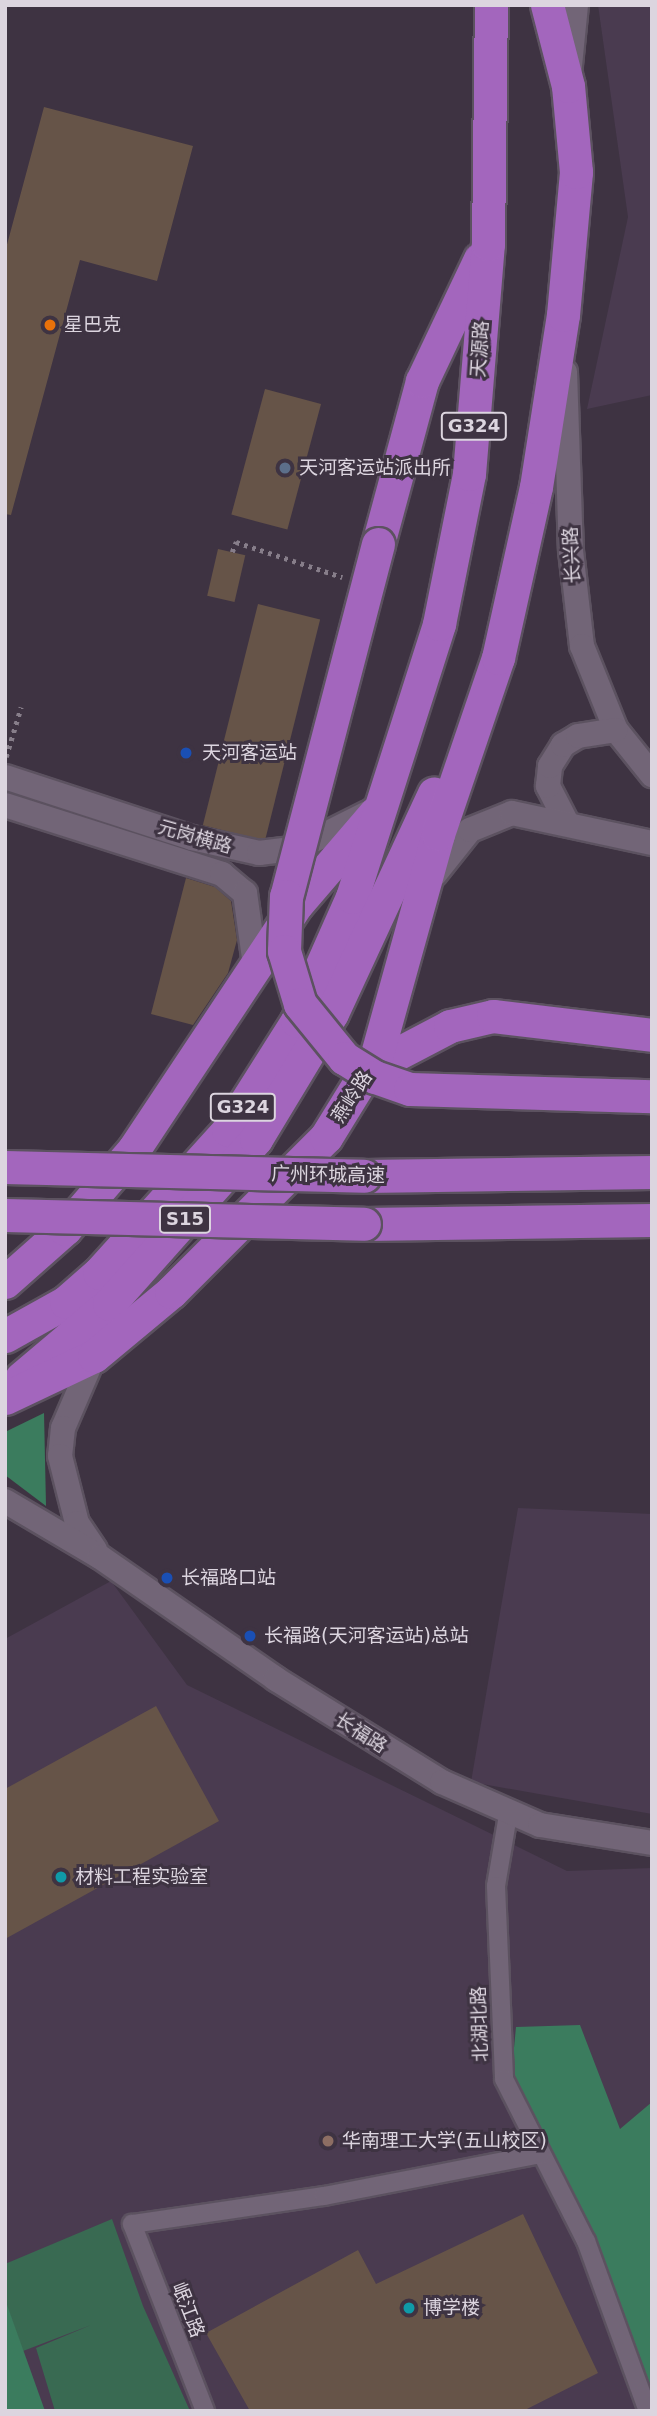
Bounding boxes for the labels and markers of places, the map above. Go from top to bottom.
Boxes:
place label: 星巴克 [64,314,121,336]
marker: 星巴克 [42,317,58,333]
place label: 天河客运站派出所 [299,457,451,479]
marker: 天河客运站派出所 [277,460,293,476]
place label: 天河客运站 [202,742,297,764]
marker: 天河客运站 [176,743,196,763]
place label: 长福路口站 [181,1567,276,1589]
marker: 长福路口站 [159,1570,175,1586]
place label: 长福路(天河客运站)总站 [264,1625,469,1647]
marker: 长福路(天河客运站)总站 [242,1628,258,1644]
place label: 材料工程实验室 [75,1866,208,1888]
marker: 材料工程实验室 [53,1869,69,1885]
place label: 华南理工大学(五山校区) [342,2130,547,2152]
marker: 华南理工大学(五山校区) [320,2133,336,2149]
place label: 博学楼 [423,2297,480,2319]
marker: 博学楼 [401,2300,417,2316]

